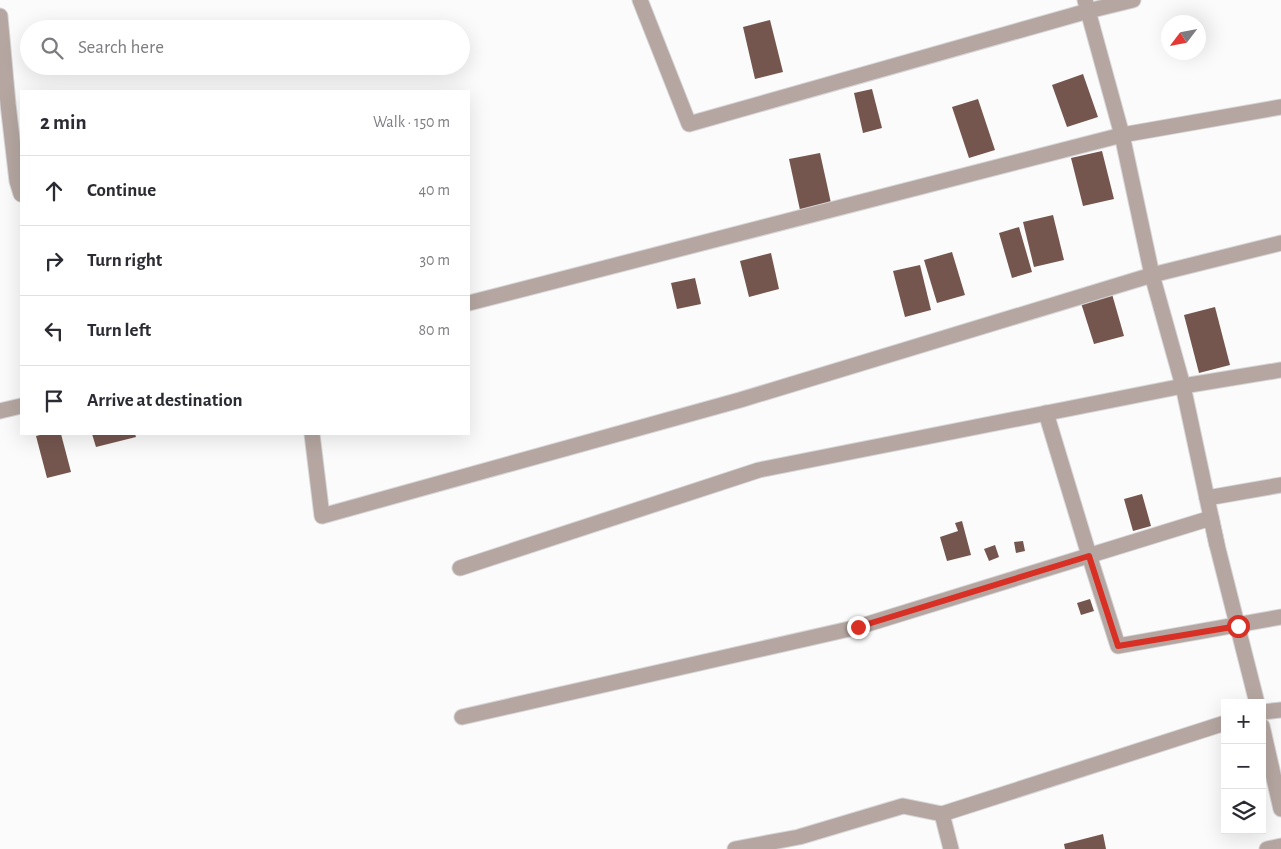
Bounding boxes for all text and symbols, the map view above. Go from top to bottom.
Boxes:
north arrow [1161,15,1206,60]
search box [20,20,470,75]
icon: search [38,34,66,62]
text: Search here [78,38,164,57]
text: 2 min [40,112,87,133]
text: Walk · 150 m [373,114,450,130]
icon: ahead [40,177,68,205]
text: Continue [87,181,156,200]
text: 40 m [418,182,450,198]
icon: right [40,247,68,275]
text: Turn right [87,251,162,270]
text: 30 m [420,252,450,268]
icon: left [40,317,68,345]
text: Turn left [87,321,151,340]
text: 80 m [419,322,450,338]
icon: arrive [40,387,68,415]
text: Arrive at destination [87,391,243,410]
route start [1227,615,1250,638]
route end [847,616,870,639]
map controls [1221,699,1266,834]
button: + [1221,699,1266,744]
button: − [1221,744,1266,789]
button: layers [1221,789,1266,834]

